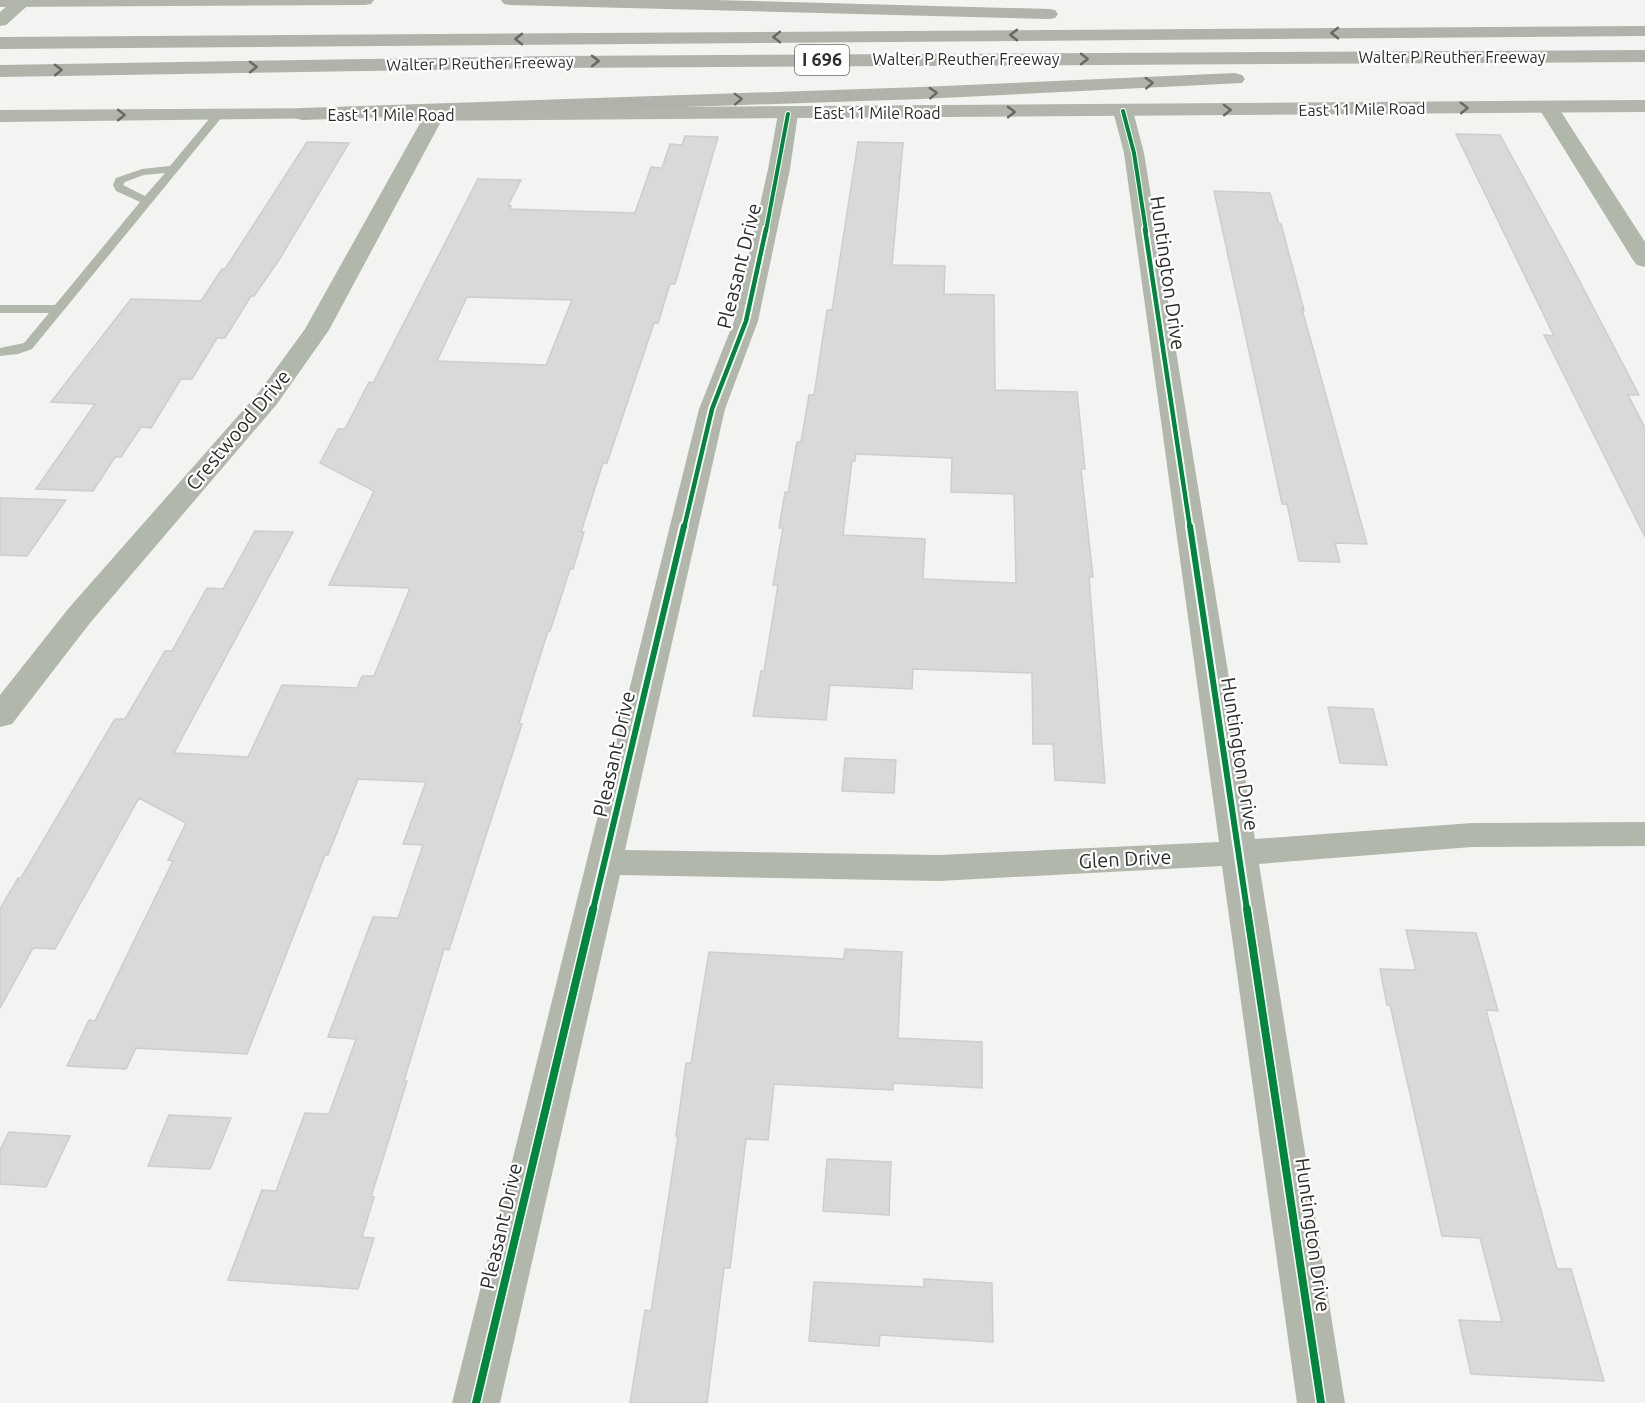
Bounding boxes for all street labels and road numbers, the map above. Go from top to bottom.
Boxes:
road number: I 696 [795,45,849,75]
street label: Walter P Reuther Freeway [1358,48,1546,66]
street label: Walter P Reuther Freeway [872,50,1060,68]
street label: Walter P Reuther Freeway [386,52,574,74]
street label: East 11 Mile Road [1298,99,1426,119]
street label: East 11 Mile Road [813,104,941,122]
street label: East 11 Mile Road [327,106,455,124]
street label: Huntington Drive [1146,194,1191,351]
street label: Pleasant Drive [712,201,765,331]
street label: Crestwood Drive [181,365,295,494]
street label: Huntington Drive [1217,675,1264,832]
street label: Pleasant Drive [588,689,639,819]
street label: Glen Drive [1078,845,1172,872]
street label: Huntington Drive [1291,1156,1336,1313]
street label: Pleasant Drive [475,1161,526,1291]

